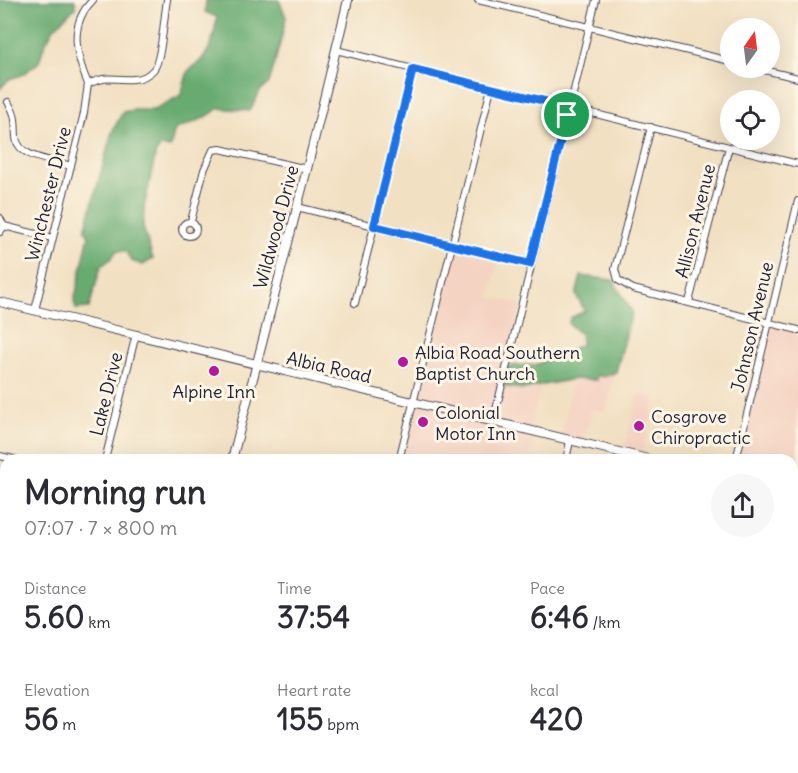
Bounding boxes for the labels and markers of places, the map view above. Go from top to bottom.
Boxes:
pin [541,89,592,140]
place label: Albia Road Southern Baptist Church [415,341,580,385]
marker: Albia Road Southern Baptist Church [396,355,410,369]
marker: Alpine Inn [207,364,221,378]
place label: Alpine Inn [173,380,255,403]
place label: Colonial Motor Inn [435,401,516,445]
place label: Cosgrove Chiropractic [651,405,751,449]
marker: Colonial Motor Inn [416,415,430,429]
marker: Cosgrove Chiropractic [632,419,646,433]

